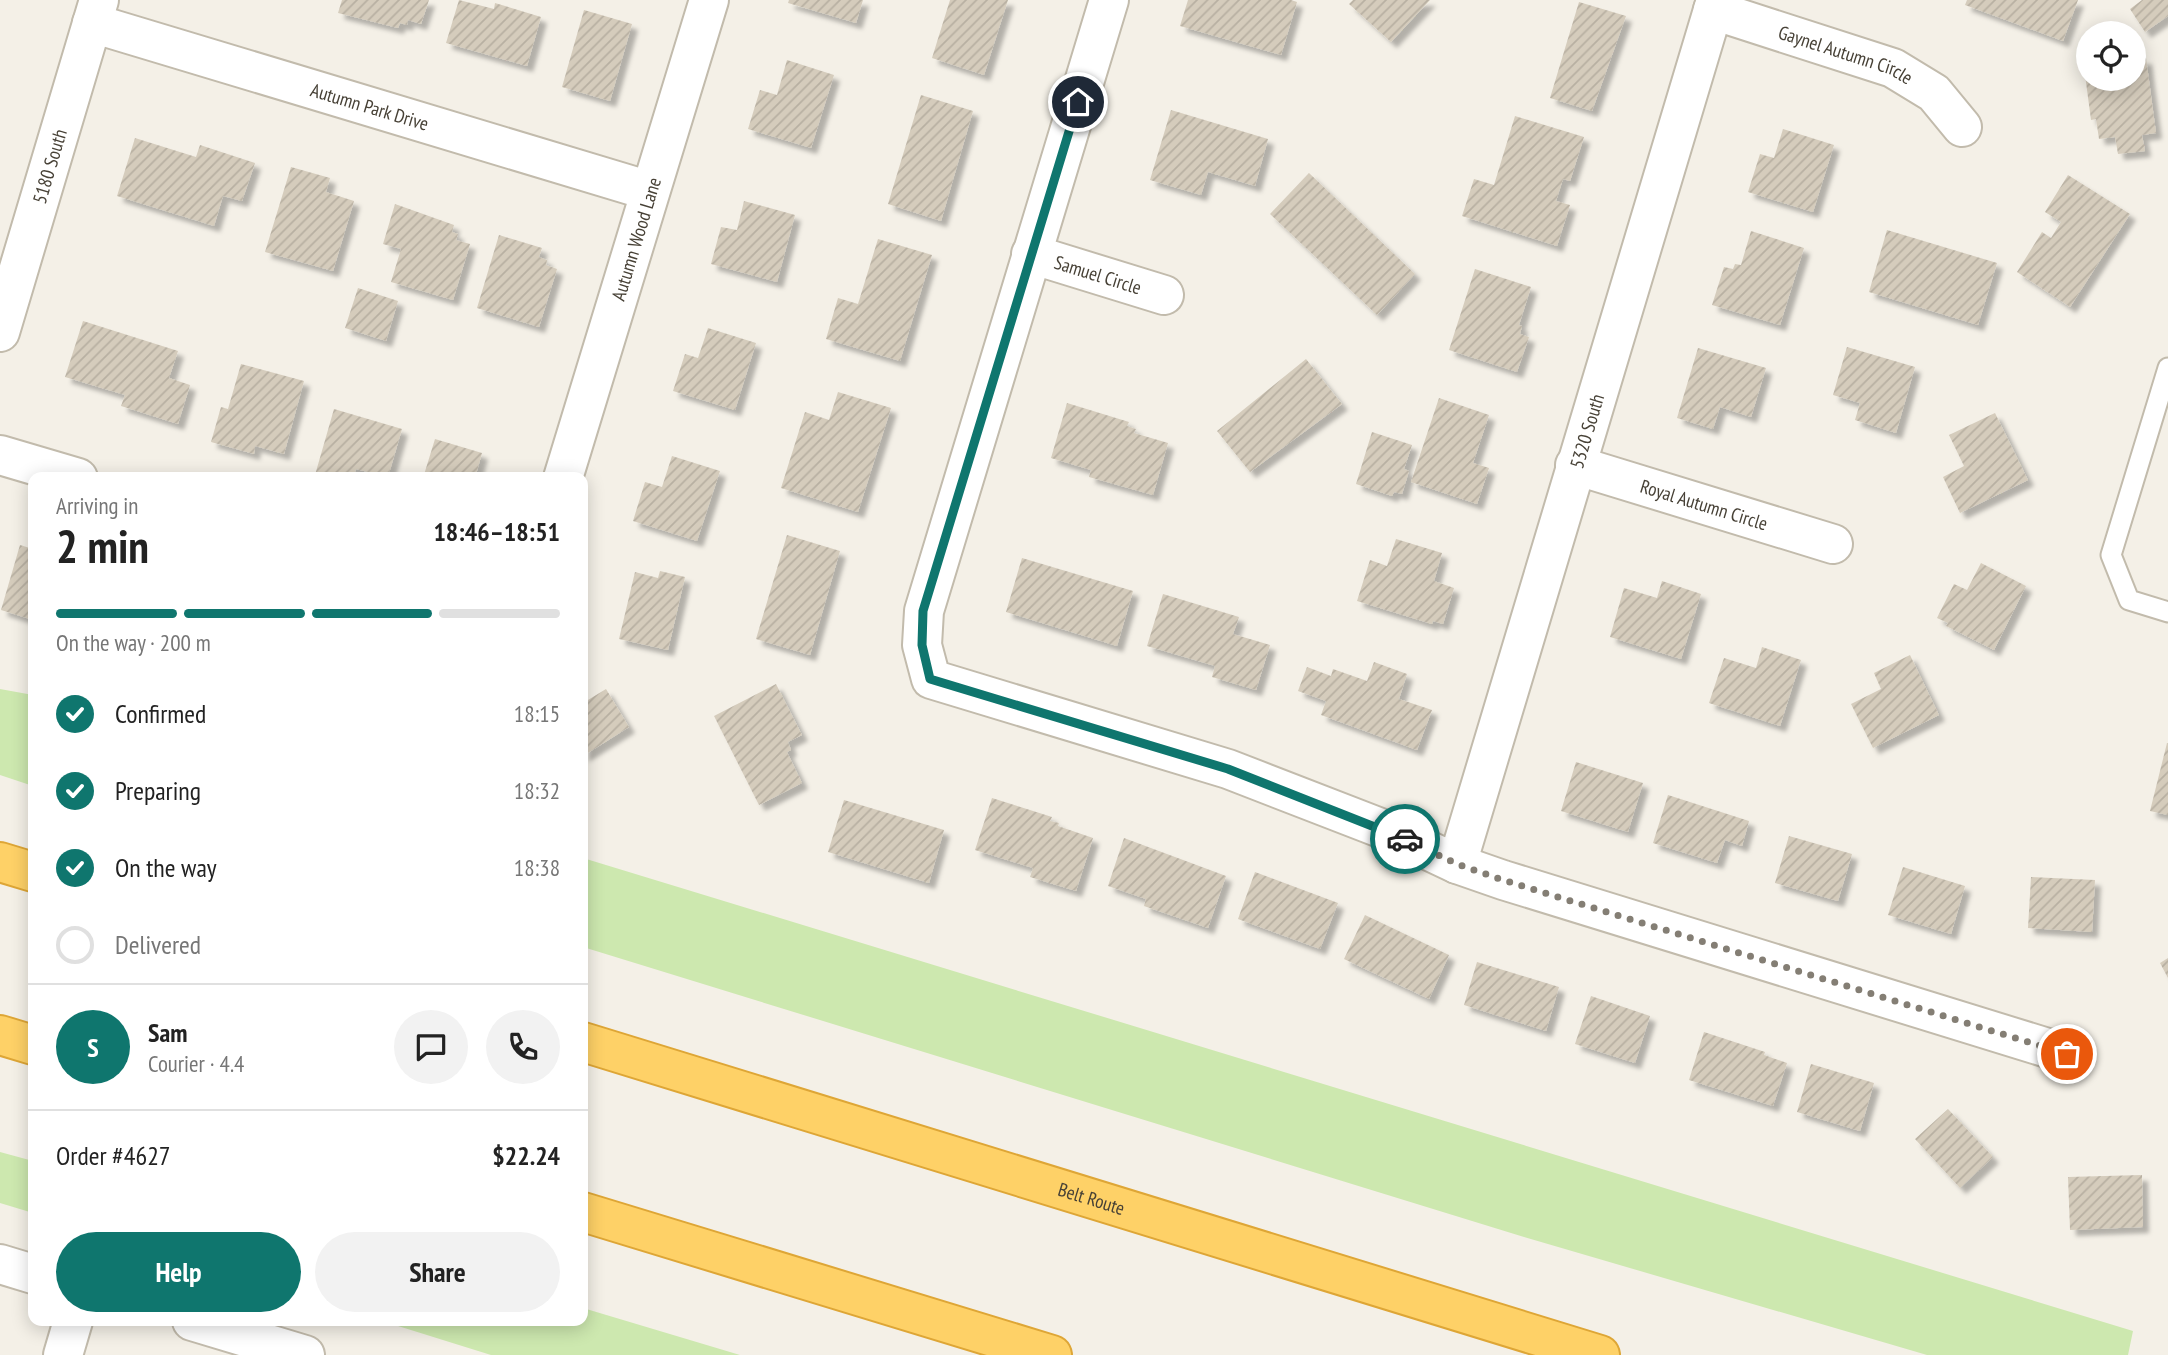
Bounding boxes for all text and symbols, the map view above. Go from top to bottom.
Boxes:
street label: Gaynel Autumn Circle [1776,20,1918,89]
map controls [2076,21,2146,91]
button: locate [2076,21,2146,91]
pin [1048,72,1108,132]
street label: Autumn Park Drive [308,78,432,136]
icon: home [1059,83,1097,121]
street label: 5180 South [27,126,72,206]
street label: Autumn Wood Lane [606,174,666,303]
street label: Samuel Circle [1051,250,1144,299]
street label: 5320 South [1564,391,1609,471]
street label: Royal Autumn Circle [1638,474,1771,535]
text: Arriving in [56,491,138,520]
text: 18:46–18:51 [433,515,560,548]
text: 2 min [56,516,149,576]
text: On the way · 200 m [56,628,211,657]
icon: check [56,695,94,733]
text: Confirmed [115,697,206,730]
text: 18:15 [514,699,560,728]
icon: check [56,772,94,810]
text: Preparing [115,774,201,807]
text: 18:32 [514,776,560,805]
courier [1370,804,1440,874]
icon: car [1386,820,1424,858]
icon: check [56,849,94,887]
text: On the way [115,851,217,884]
text: 18:38 [514,853,560,882]
text: Delivered [115,928,201,961]
button: chat [394,1010,468,1084]
button: phone [486,1010,560,1084]
text: Sam [148,1016,187,1049]
pin [2037,1024,2097,1084]
text: S [87,1031,99,1064]
icon: bag [2048,1035,2086,1073]
text: Courier · 4.4 [148,1049,244,1078]
text: Order #4627 [56,1139,171,1172]
text: $22.24 [492,1139,560,1172]
street label: Belt Route [1055,1177,1128,1220]
button: Help [56,1232,301,1312]
button: Share [315,1232,560,1312]

